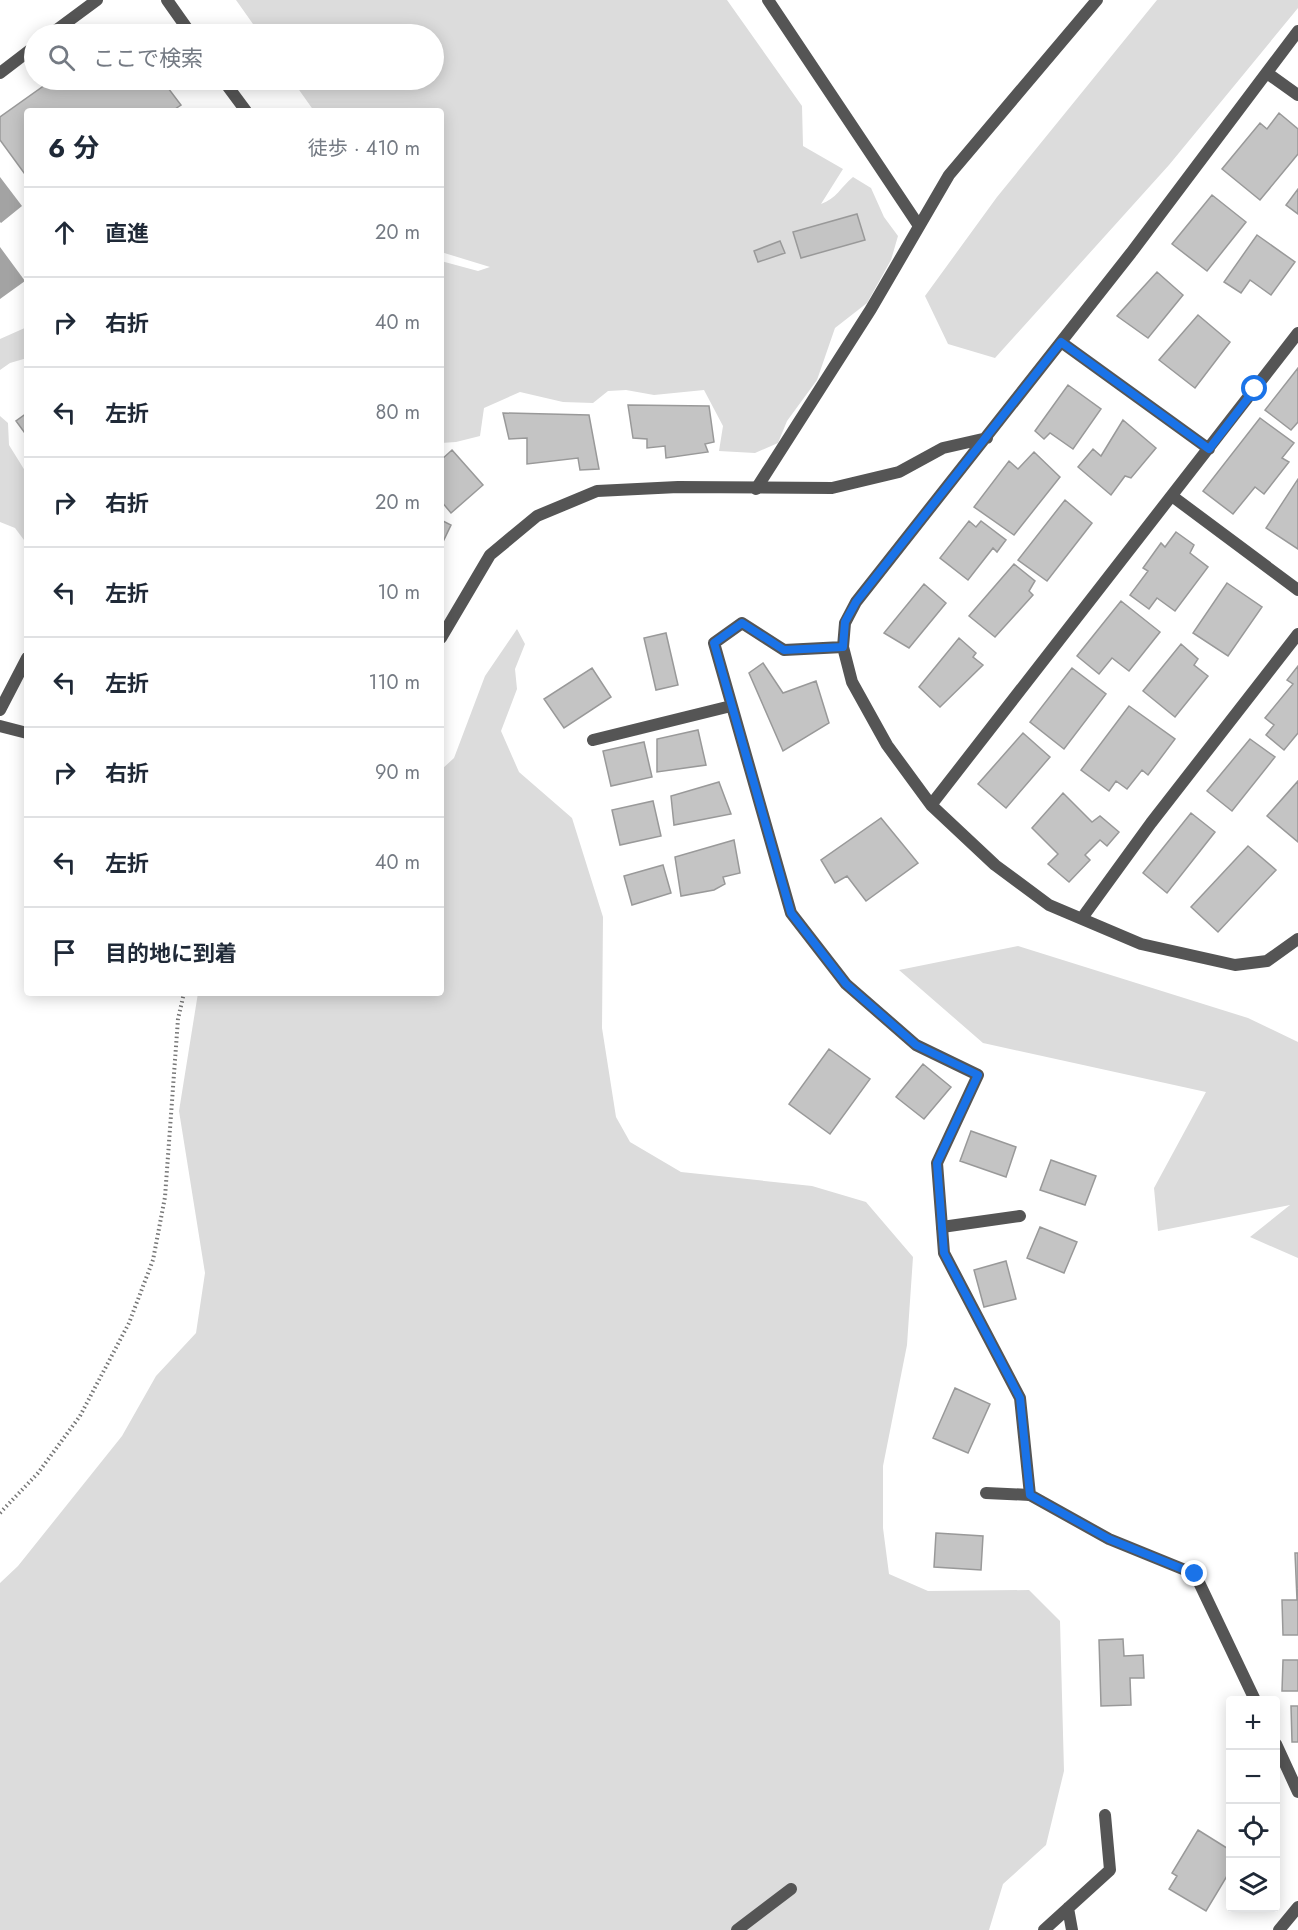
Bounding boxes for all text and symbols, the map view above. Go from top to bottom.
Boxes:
search box [24,24,444,90]
icon: search [45,41,78,74]
text: ここで検索 [93,42,203,74]
text: 6 分 [48,129,99,167]
text: 徒歩 · 410 m [308,134,420,163]
icon: ahead [48,216,81,249]
text: 直進 [105,217,149,249]
text: 20 m [375,218,420,247]
icon: right [48,306,81,339]
text: 右折 [105,307,149,339]
text: 40 m [375,308,420,337]
route start [1241,375,1267,401]
icon: left [48,396,81,429]
text: 左折 [105,397,149,429]
text: 80 m [375,398,420,427]
icon: right [48,486,81,519]
text: 右折 [105,487,149,519]
text: 20 m [375,488,420,517]
icon: left [48,576,81,609]
text: 左折 [105,577,149,609]
text: 10 m [377,578,420,607]
icon: left [48,666,81,699]
text: 左折 [105,667,149,699]
text: 110 m [368,668,420,697]
icon: right [48,756,81,789]
text: 右折 [105,757,149,789]
text: 90 m [375,758,420,787]
icon: left [48,846,81,879]
text: 左折 [105,847,149,879]
text: 40 m [375,848,420,877]
icon: arrive [48,936,81,969]
text: 目的地に到着 [105,937,237,969]
route end [1181,1560,1207,1586]
map controls [1226,1696,1280,1912]
button: + [1226,1696,1280,1750]
button: − [1226,1750,1280,1804]
button: locate [1226,1804,1280,1858]
button: layers [1226,1858,1280,1912]

